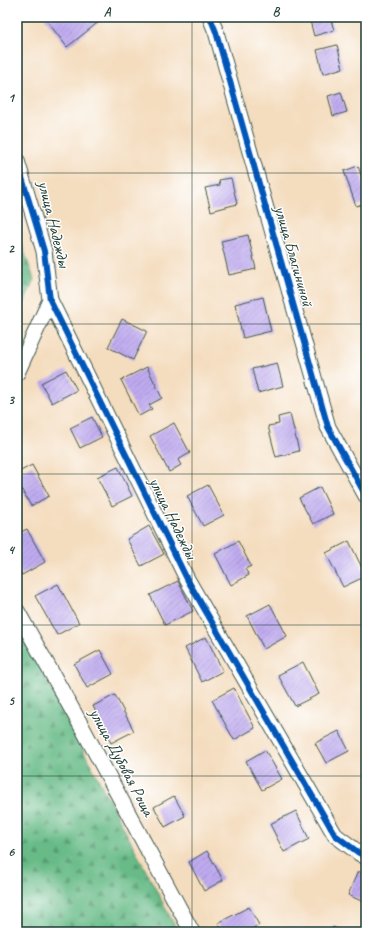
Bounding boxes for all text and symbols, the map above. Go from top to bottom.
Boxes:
text: A [104,4,112,20]
text: B [273,4,281,20]
text: 1 [8,90,16,106]
street label: улица Надежды [33,178,75,271]
street label: улица Благининой [269,202,319,309]
text: 2 [8,241,15,257]
text: 3 [8,392,15,408]
street label: улица Надежды [144,473,203,564]
text: 4 [8,542,16,558]
text: 5 [8,693,15,709]
street label: улица Дубовая Роща [84,704,160,821]
text: 6 [8,844,15,860]

